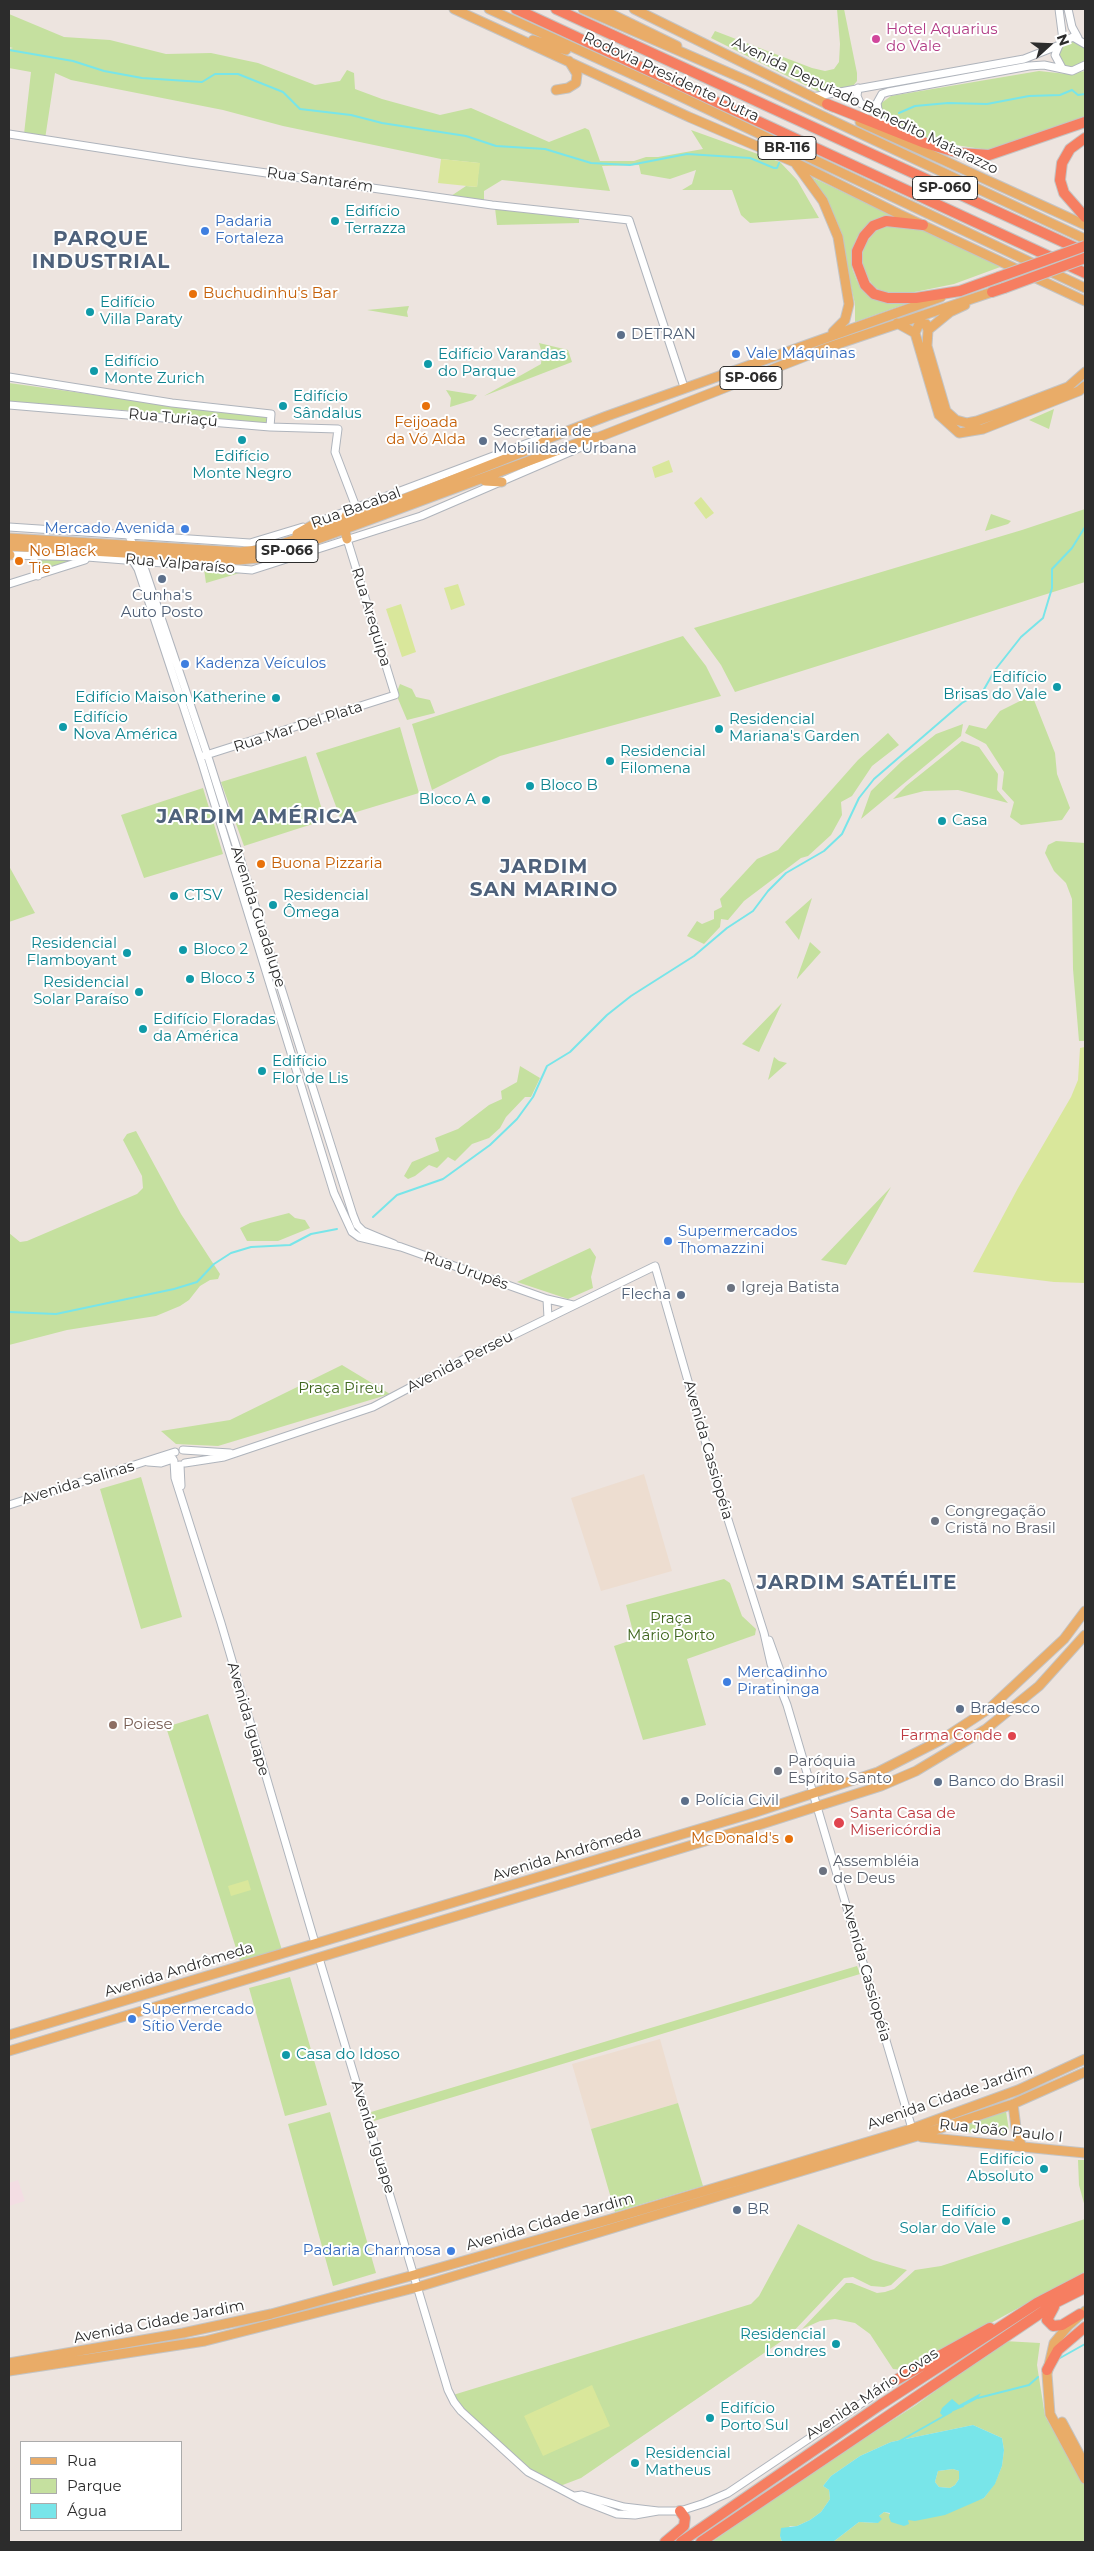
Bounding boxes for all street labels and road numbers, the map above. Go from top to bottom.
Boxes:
street label: Rodovia Presidente Dutra [580,28,762,126]
street label: Avenida Deputado Benedito Matarazzo [729,34,1001,178]
road number: BR-116 [758,136,816,160]
street label: Rua Santarém [266,164,374,196]
road number: SP-060 [912,177,978,200]
road number: SP-066 [720,366,782,389]
street label: Rua Turiaçú [128,405,218,431]
street label: Rua Bacabal [309,483,403,533]
road number: SP-066 [256,540,318,562]
street label: Rua Valparaíso [124,550,236,578]
street label: Rua Arequipa [347,565,395,669]
street label: Rua Mar Del Plata [231,698,365,756]
street label: Avenida Guadalupe [227,844,289,990]
street label: Rua Urupês [421,1248,511,1294]
street label: Avenida Perseu [404,1328,516,1396]
street label: Avenida Cassiopéia [680,1378,736,1522]
street label: Avenida Salinas [19,1457,137,1509]
street label: Avenida Iguape [223,1660,273,1778]
street label: Avenida Andrômeda [490,1823,644,1885]
street label: Avenida Cassiopéia [838,1900,894,2044]
street label: Avenida Andrômeda [102,1939,256,2001]
street label: Avenida Cidade Jardim [865,2060,1035,2134]
street label: Avenida Iguape [347,2078,399,2196]
street label: Rua João Paulo I [938,2116,1064,2146]
street label: Avenida Cidade Jardim [464,2189,636,2255]
street label: Avenida Cidade Jardim [72,2297,246,2347]
street label: Avenida Mário Covas [802,2344,942,2444]

